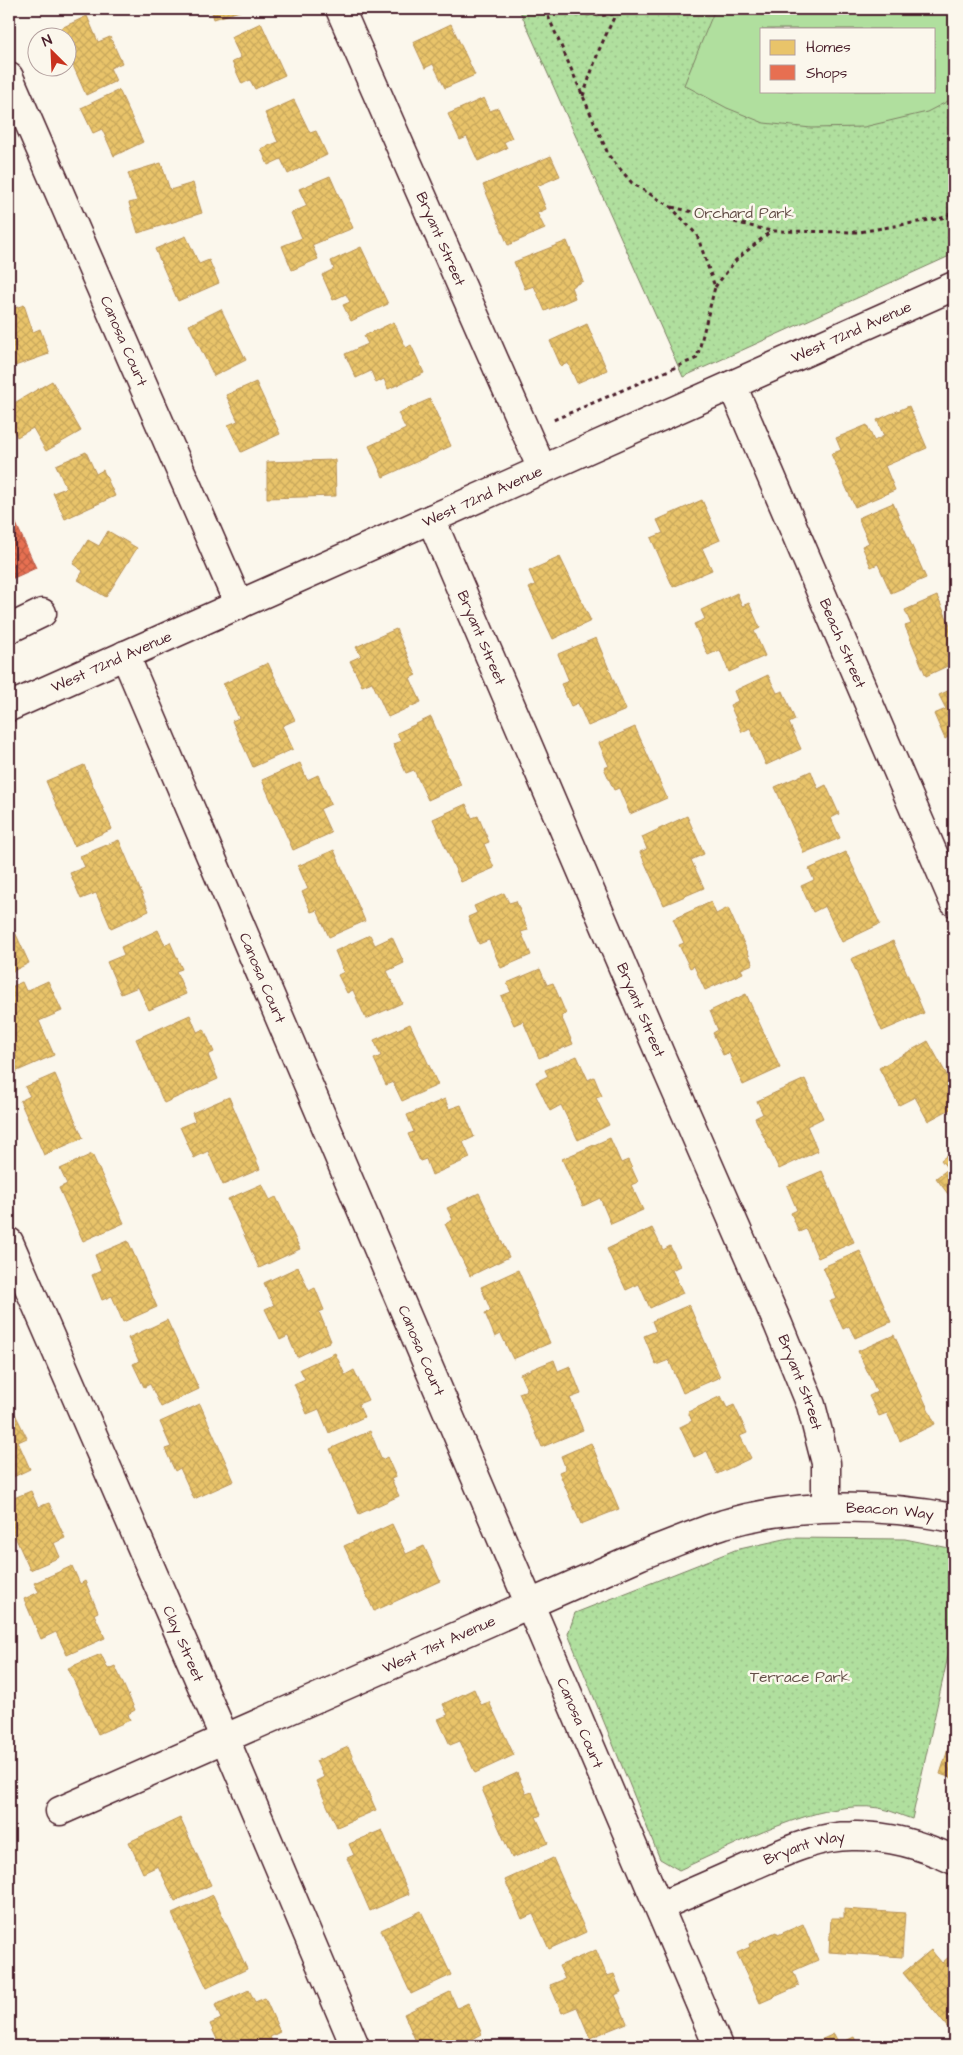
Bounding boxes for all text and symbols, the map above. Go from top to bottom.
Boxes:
north arrow [28,28,78,78]
legend [760,28,936,92]
text: N [39,30,55,52]
text: Homes [806,37,851,58]
text: Shops [806,63,848,84]
street label: Bryant Street [411,189,470,289]
park label: Orchard Park [694,203,794,224]
street label: Canosa Court [95,293,152,390]
street label: West 72nd Avenue [788,296,915,368]
street label: West 72nd Avenue [419,461,546,533]
street label: Bryant Street [452,587,511,688]
street label: Beach Street [814,595,871,692]
street label: West 72nd Avenue [48,626,175,698]
street label: Canosa Court [234,930,291,1027]
street label: Bryant Street [611,960,670,1061]
street label: Canosa Court [392,1302,450,1399]
street label: Bryant Street [772,1331,827,1432]
street label: Beacon Way [846,1497,935,1526]
street label: Clay Street [157,1602,209,1685]
street label: West 71st Avenue [379,1610,499,1679]
park label: Terrace Park [750,1667,850,1688]
street label: Canosa Court [551,1675,608,1772]
street label: Bryant Way [760,1826,846,1871]

